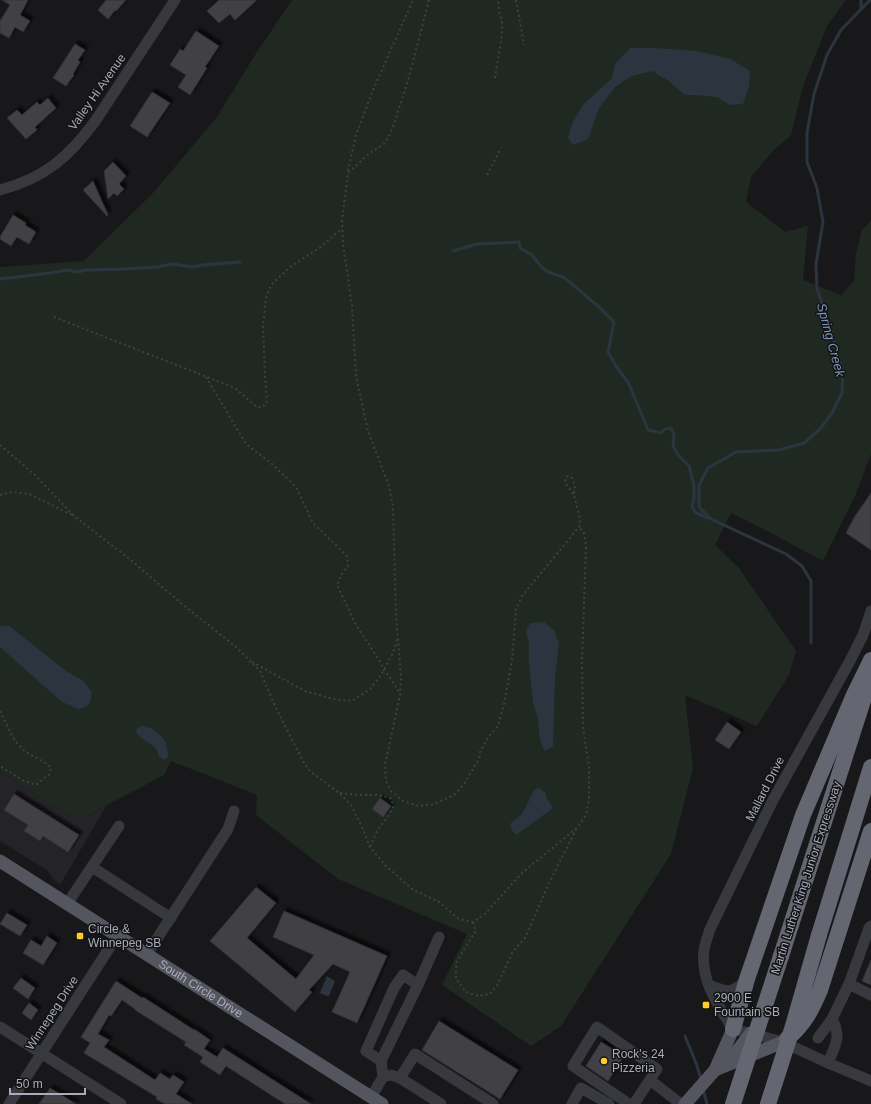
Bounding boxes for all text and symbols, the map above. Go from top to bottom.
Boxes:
street label: Valley Hi Avenue [66,51,129,133]
water label: Spring Creek [814,301,848,380]
street label: Mallard Drive [743,754,787,824]
street label: Martin Luther King Junior Expressway [768,780,844,976]
place label: Circle & Winnepeg SB [88,922,161,950]
marker: Circle & Winnepeg SB [75,931,85,941]
street label: South Circle Drive [156,957,246,1021]
street label: Winnepeg Drive [23,973,81,1053]
place label: 2900 E Fountain SB [714,991,780,1019]
marker: 2900 E Fountain SB [701,1000,711,1010]
place label: Rock's 24 Pizzeria [612,1047,665,1075]
marker: Rock's 24 Pizzeria [599,1056,609,1066]
scale bar [10,1070,85,1096]
text: 50 m [16,1077,43,1091]

